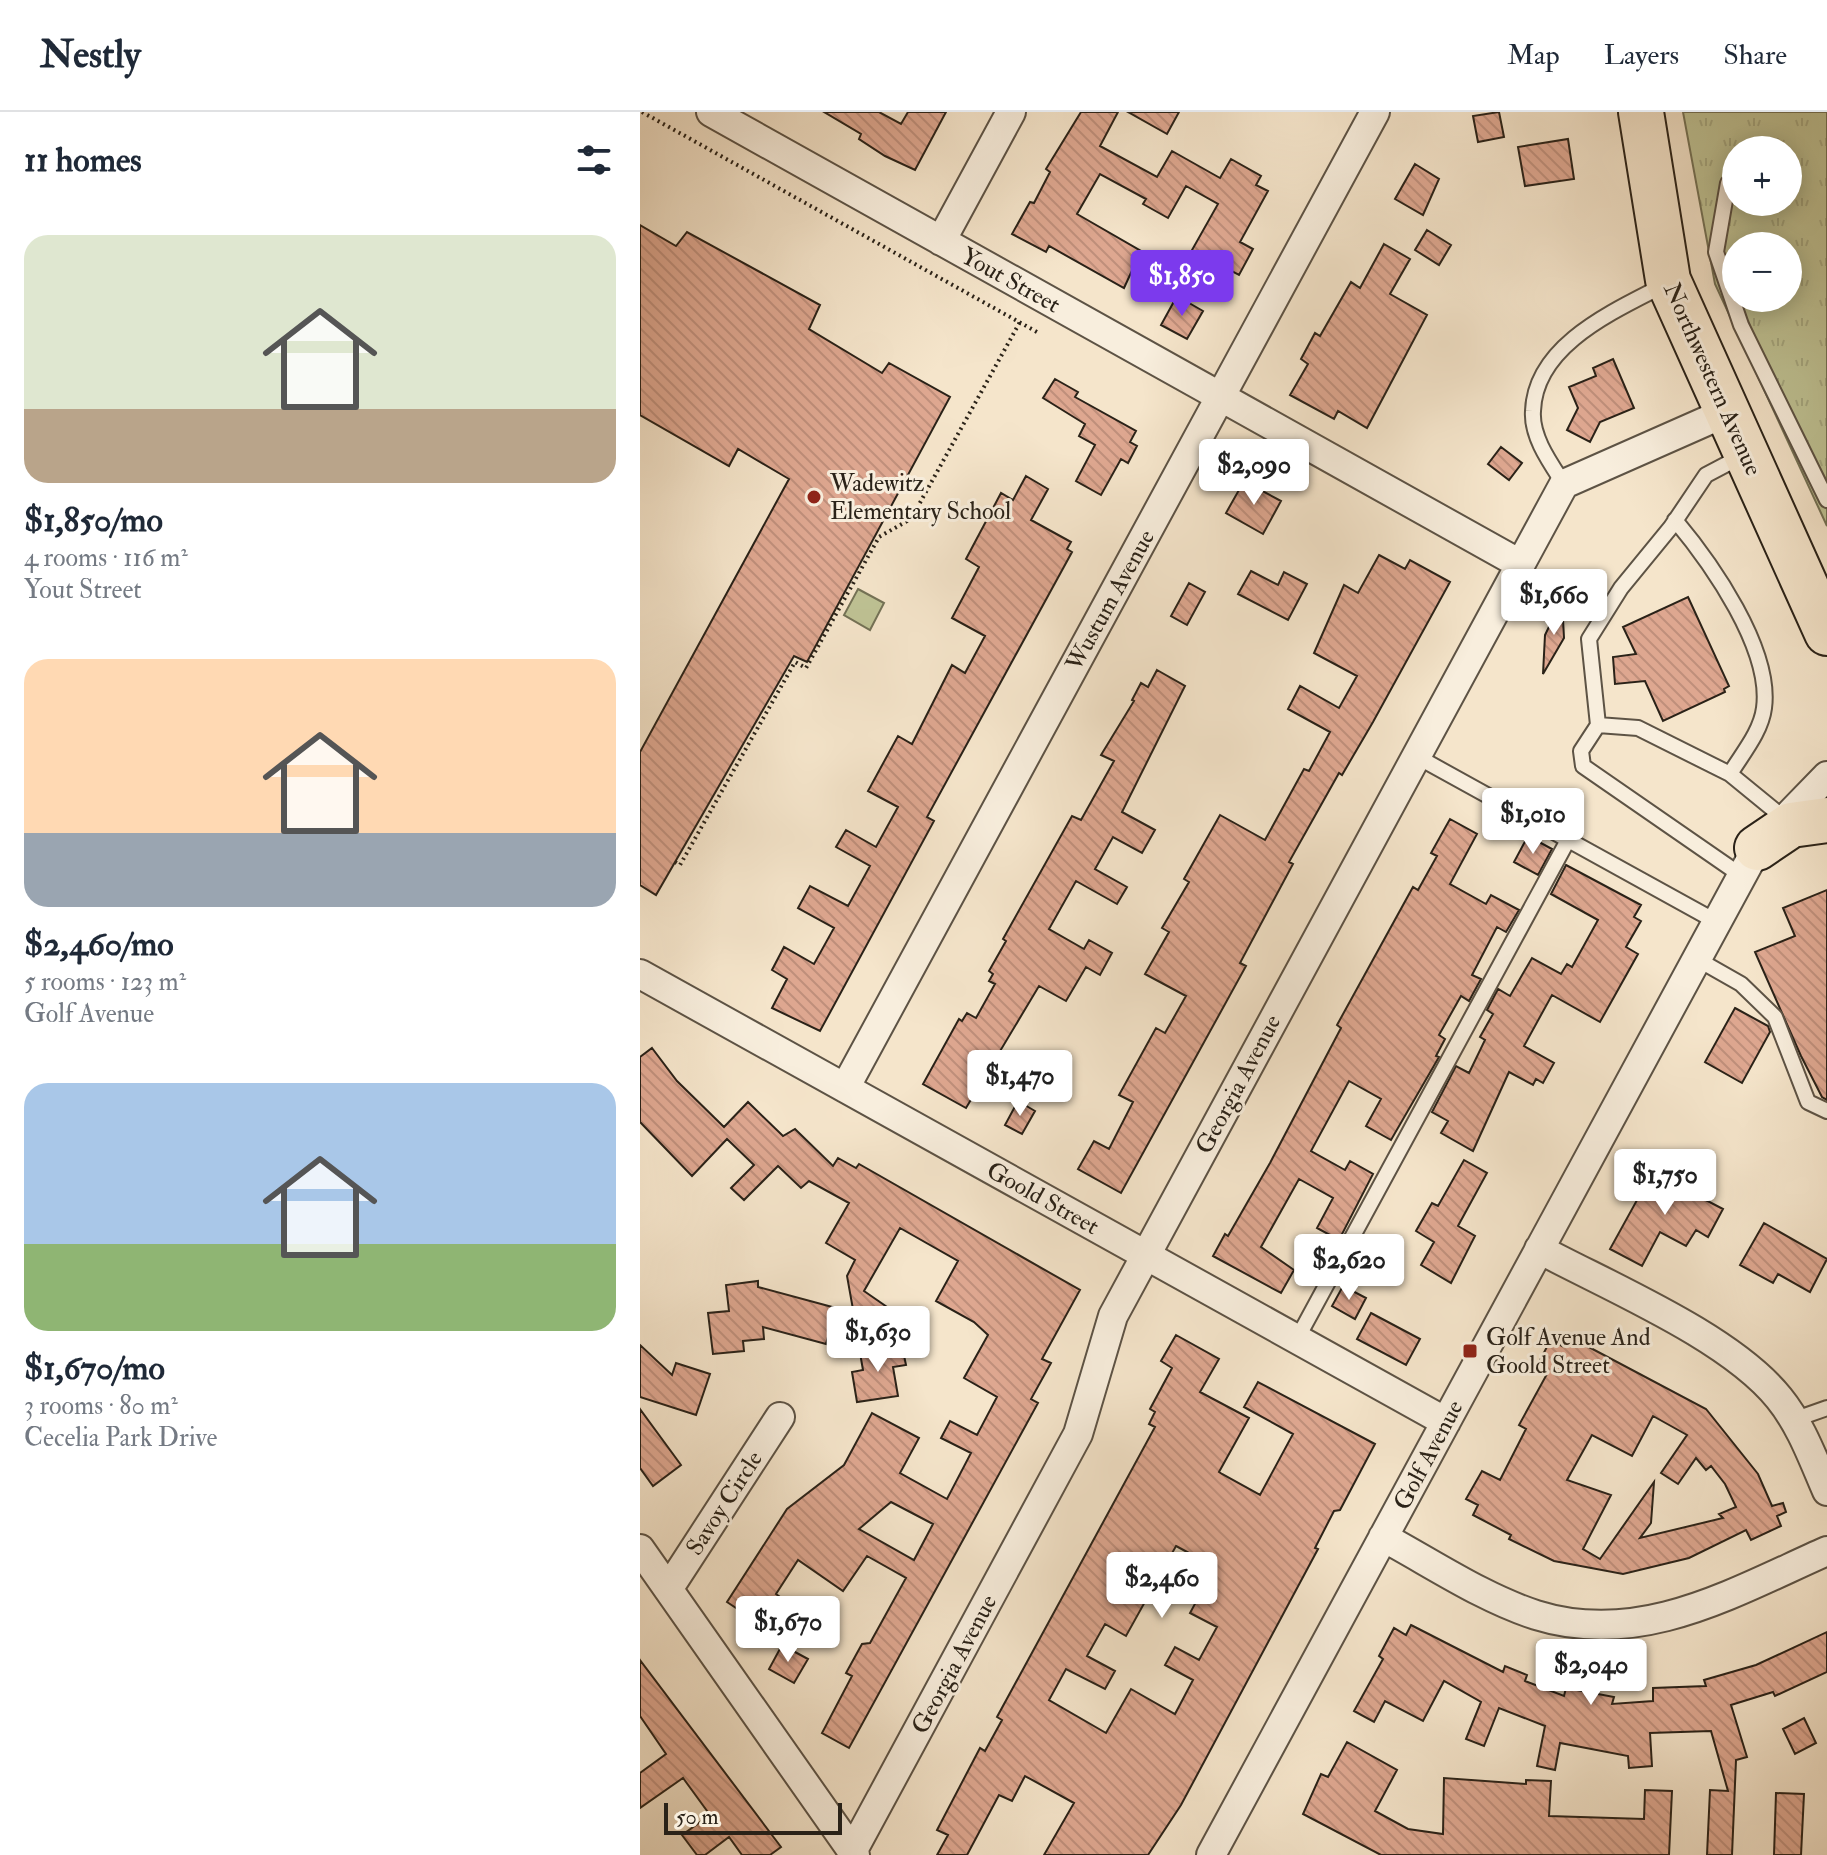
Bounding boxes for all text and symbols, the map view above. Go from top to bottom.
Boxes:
text: Nestly [40,31,141,79]
text: Map [1507,38,1560,73]
text: Layers [1604,38,1679,73]
text: Share [1723,38,1787,73]
map controls [1722,136,1802,312]
button: + [1722,136,1802,216]
icon: filters [572,138,616,182]
text: 11 homes [24,139,142,182]
button: − [1722,232,1802,312]
street label: Yout Street [956,241,1066,320]
pin: $1,850 [1117,250,1247,318]
text: $1,850 [1149,260,1215,292]
street label: Northwestern Avenue [1656,278,1769,481]
icon: home [248,287,392,431]
pin: $2,090 [1189,439,1319,507]
text: $2,090 [1217,449,1291,481]
place label: Wadewitz Elementary School [829,468,1011,527]
marker: Wadewitz Elementary School [805,488,823,506]
text: $1,850/mo [24,499,163,542]
street label: Wustum Avenue [1058,524,1162,677]
text: 4 rooms · 116 m² [24,542,188,574]
pin: $1,660 [1489,569,1619,637]
text: Yout Street [24,574,142,606]
text: $1,660 [1519,579,1589,611]
icon: home [248,711,392,855]
pin: $1,010 [1468,788,1598,856]
text: $1,010 [1500,798,1566,830]
text: $2,460/mo [24,923,174,966]
text: 5 rooms · 123 m² [24,966,186,998]
text: Golf Avenue [24,998,154,1030]
street label: Georgia Avenue [1189,1009,1288,1159]
pin: $1,470 [955,1050,1085,1118]
text: $1,470 [985,1060,1055,1092]
icon: home [248,1135,392,1279]
pin: $1,750 [1600,1149,1730,1217]
street label: Goold Street [981,1155,1105,1242]
text: $1,750 [1632,1159,1698,1191]
pin: $2,620 [1284,1234,1414,1302]
text: $2,620 [1312,1244,1386,1276]
pin: $1,630 [813,1306,943,1374]
text: $1,630 [845,1316,911,1348]
place label: Golf Avenue And Goold Street [1486,1322,1651,1381]
marker: Golf Avenue And Goold Street [1461,1342,1479,1360]
text: $1,670/mo [24,1347,165,1390]
text: 3 rooms · 80 m² [24,1390,178,1422]
street label: Golf Avenue [1387,1395,1470,1516]
text: Cecelia Park Drive [24,1422,217,1454]
street label: Savoy Circle [679,1445,770,1561]
pin: $2,460 [1097,1552,1227,1620]
text: $2,460 [1124,1562,1200,1594]
street label: Georgia Avenue [905,1589,1004,1739]
pin: $1,670 [723,1596,853,1664]
text: $1,670 [754,1606,822,1638]
pin: $2,040 [1526,1639,1656,1707]
text: $2,040 [1554,1649,1628,1681]
scale bar [664,1799,842,1835]
text: 50 m [676,1803,718,1831]

